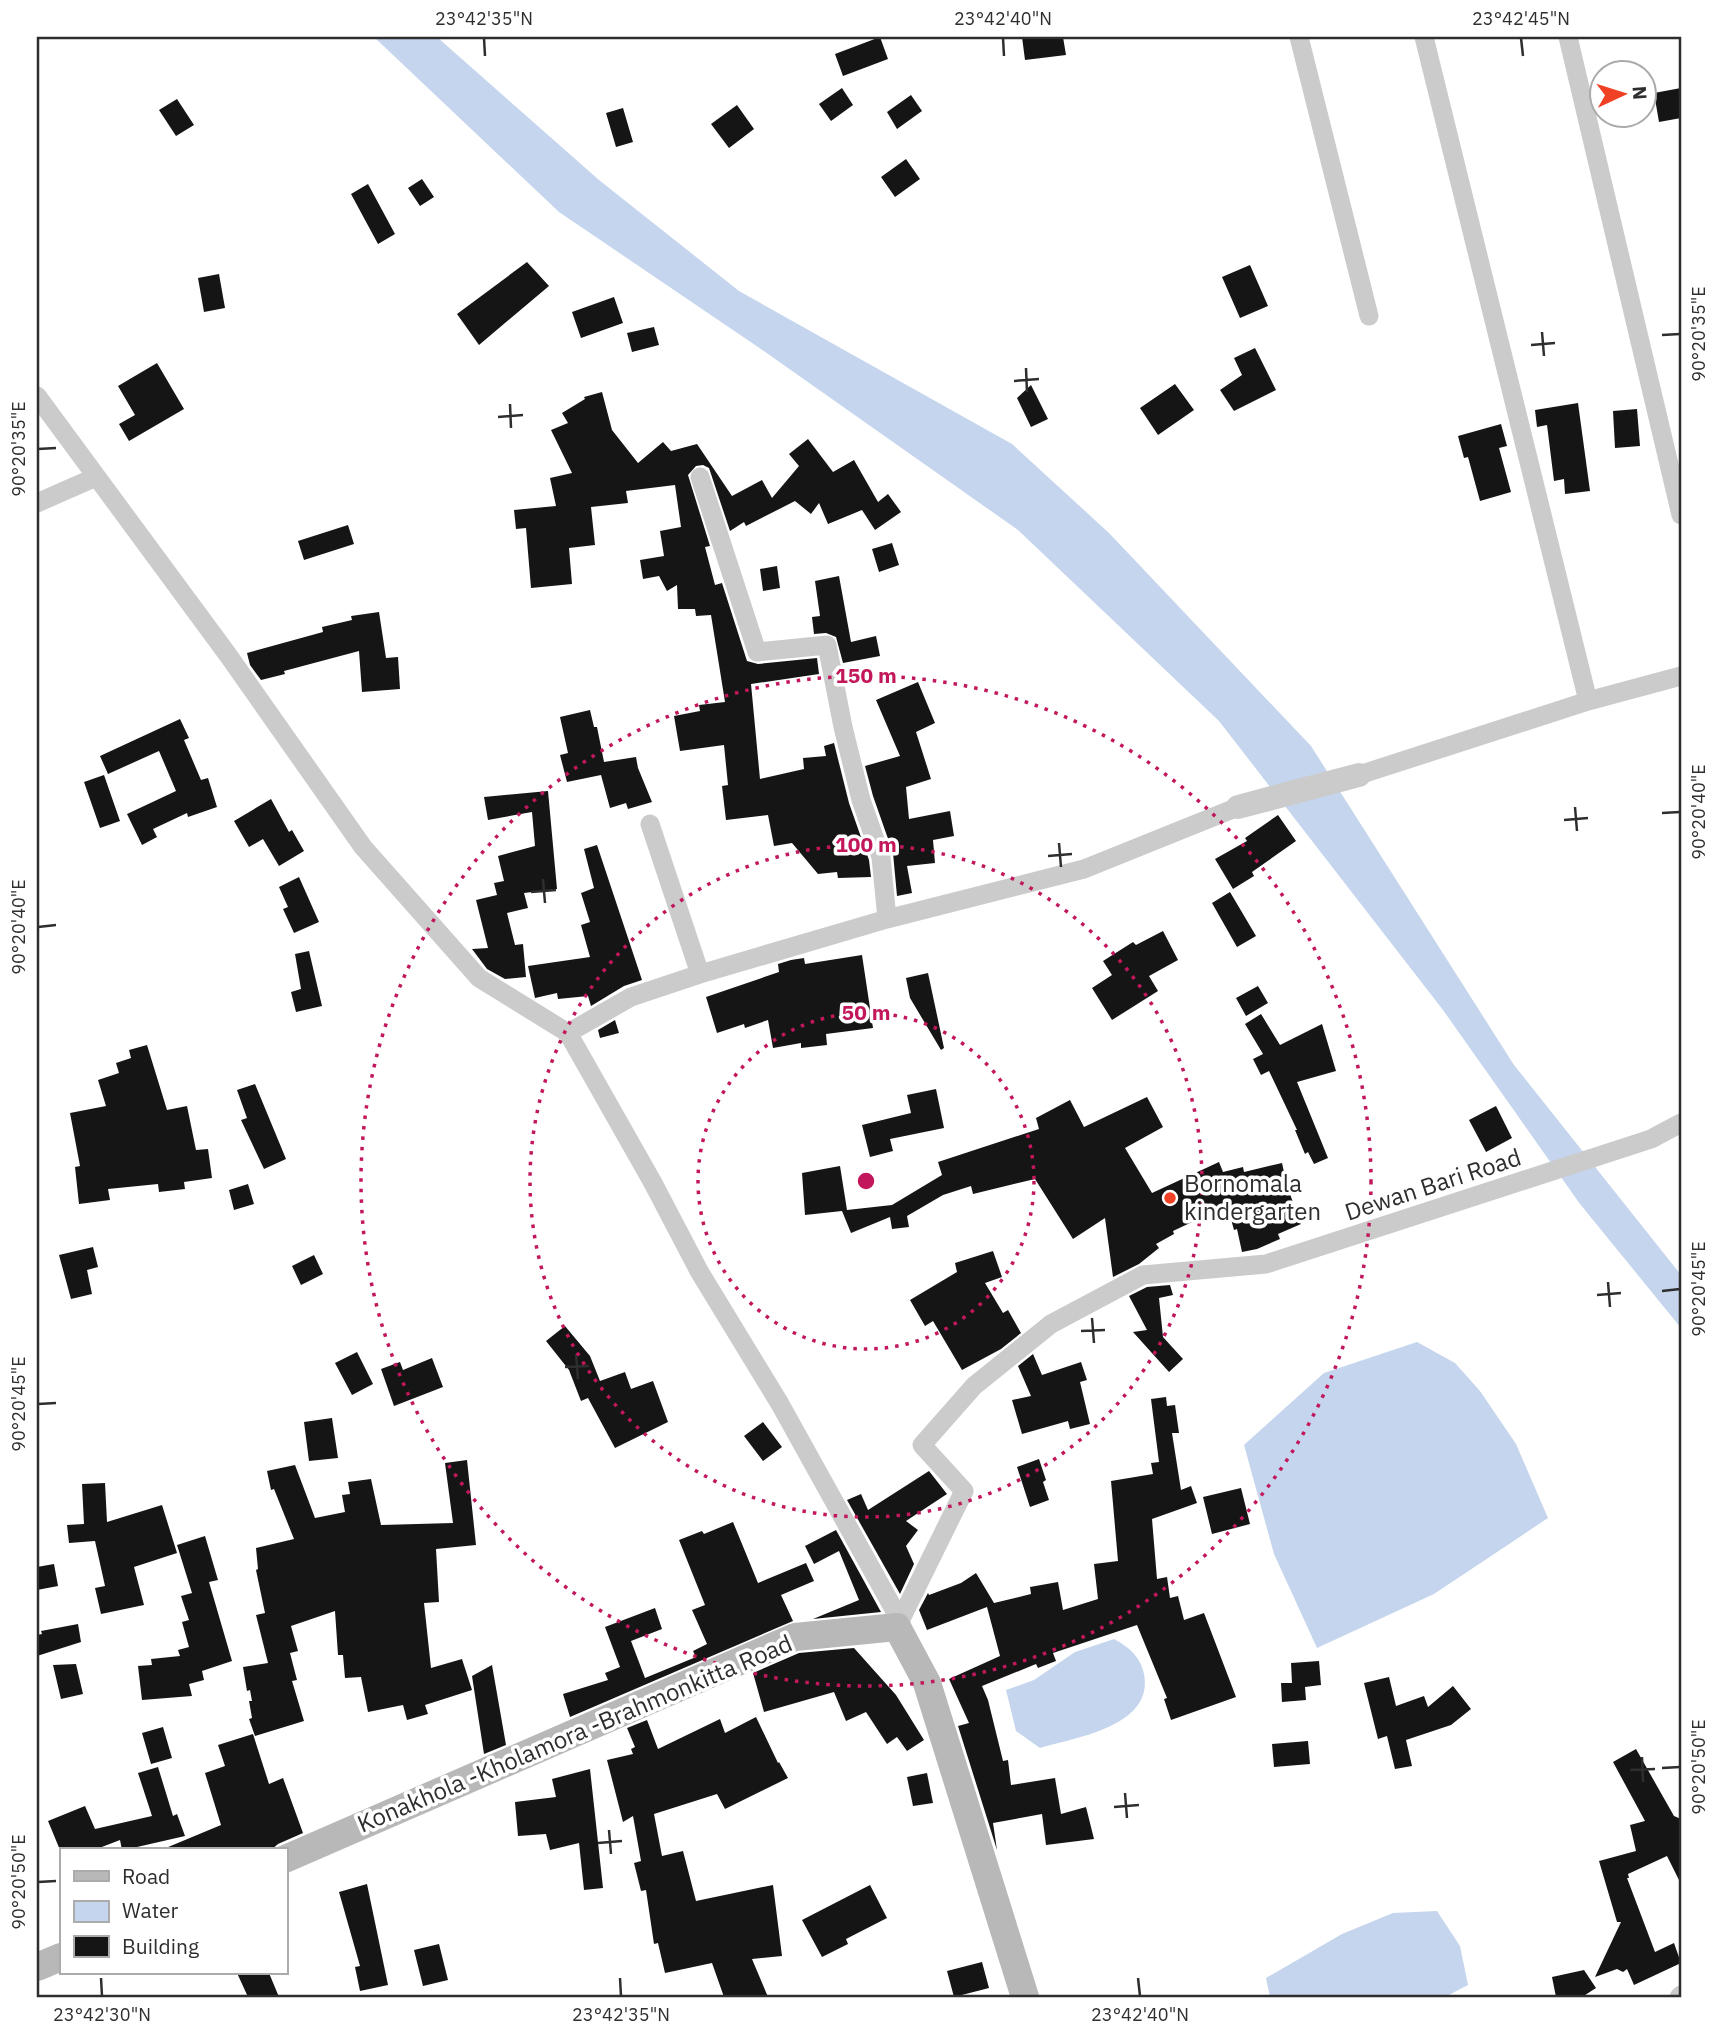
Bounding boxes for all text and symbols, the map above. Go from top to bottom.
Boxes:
text: 23°42'35"N [435,7,533,30]
text: 23°42'40"N [954,7,1052,30]
text: 23°42'45"N [1472,7,1570,30]
north arrow [1588,60,1658,130]
text: N [1628,85,1652,101]
text: 90°20'35"E [1687,286,1710,382]
text: 90°20'35"E [7,401,30,497]
text: 150 m [835,661,897,689]
text: 90°20'40"E [1687,764,1710,860]
text: 100 m [835,830,897,858]
text: 90°20'40"E [7,879,30,975]
text: 50 m [842,998,890,1026]
street label: Dewan Bari Road [1340,1140,1525,1228]
place label: Bornomala kindergarten [1184,1167,1321,1227]
centre of rings [854,1169,878,1193]
marker: Bornomala kindergarten [1162,1190,1178,1206]
text: 90°20'45"E [1687,1241,1710,1337]
text: 90°20'45"E [7,1356,30,1452]
street label: Konakhola -Kholamora -Brahmonkitta Road [352,1627,797,1840]
text: 90°20'50"E [1687,1719,1710,1815]
text: 90°20'50"E [7,1834,30,1930]
legend [60,1848,287,1974]
text: Road [122,1862,170,1890]
text: Water [122,1896,179,1924]
text: Building [122,1932,199,1960]
text: 23°42'30"N [53,2003,151,2026]
text: 23°42'35"N [572,2003,670,2026]
text: 23°42'40"N [1091,2003,1189,2026]

